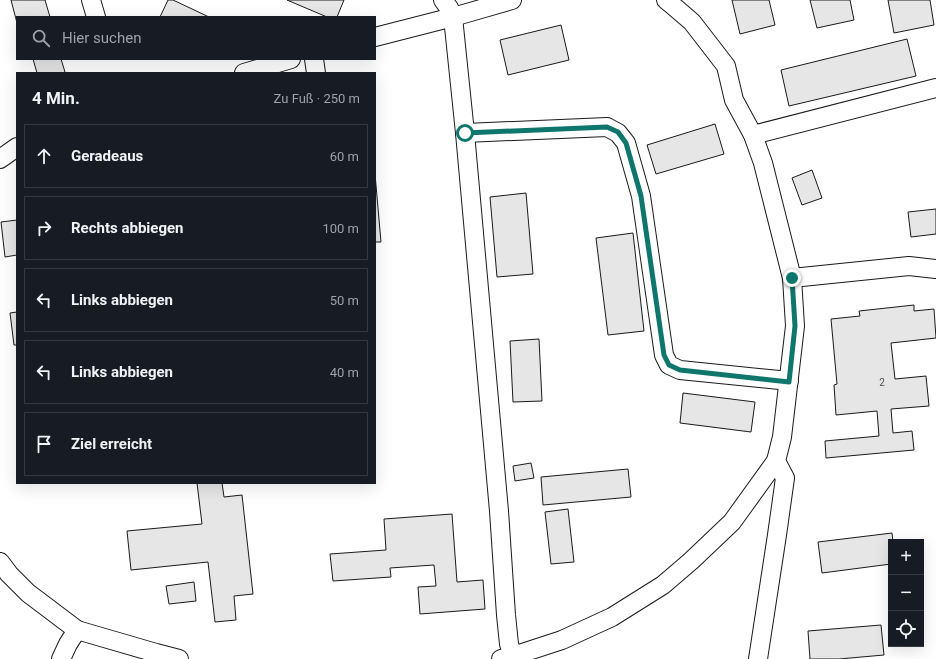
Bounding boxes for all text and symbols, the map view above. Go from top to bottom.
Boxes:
search box [16,16,376,60]
icon: search [30,27,52,49]
text: Hier suchen [62,29,141,47]
text: 4 Min. [32,88,80,108]
text: Zu Fuß · 250 m [274,91,360,106]
route start [456,124,474,142]
icon: ahead [33,145,55,167]
text: Geradeaus [71,147,143,165]
text: 60 m [330,149,359,164]
icon: right [33,217,55,239]
text: Rechts abbiegen [71,219,184,237]
text: 100 m [322,221,359,236]
route end [783,269,801,287]
icon: left [33,289,55,311]
text: Links abbiegen [71,291,173,309]
text: 50 m [330,293,359,308]
icon: left [33,361,55,383]
text: Links abbiegen [71,363,173,381]
text: 40 m [330,365,359,380]
house number: 2 [879,377,885,388]
icon: arrive [33,433,55,455]
text: Ziel erreicht [71,435,152,453]
map controls [888,539,924,647]
button: + [888,539,924,575]
button: − [888,575,924,611]
button: locate [888,611,924,647]

